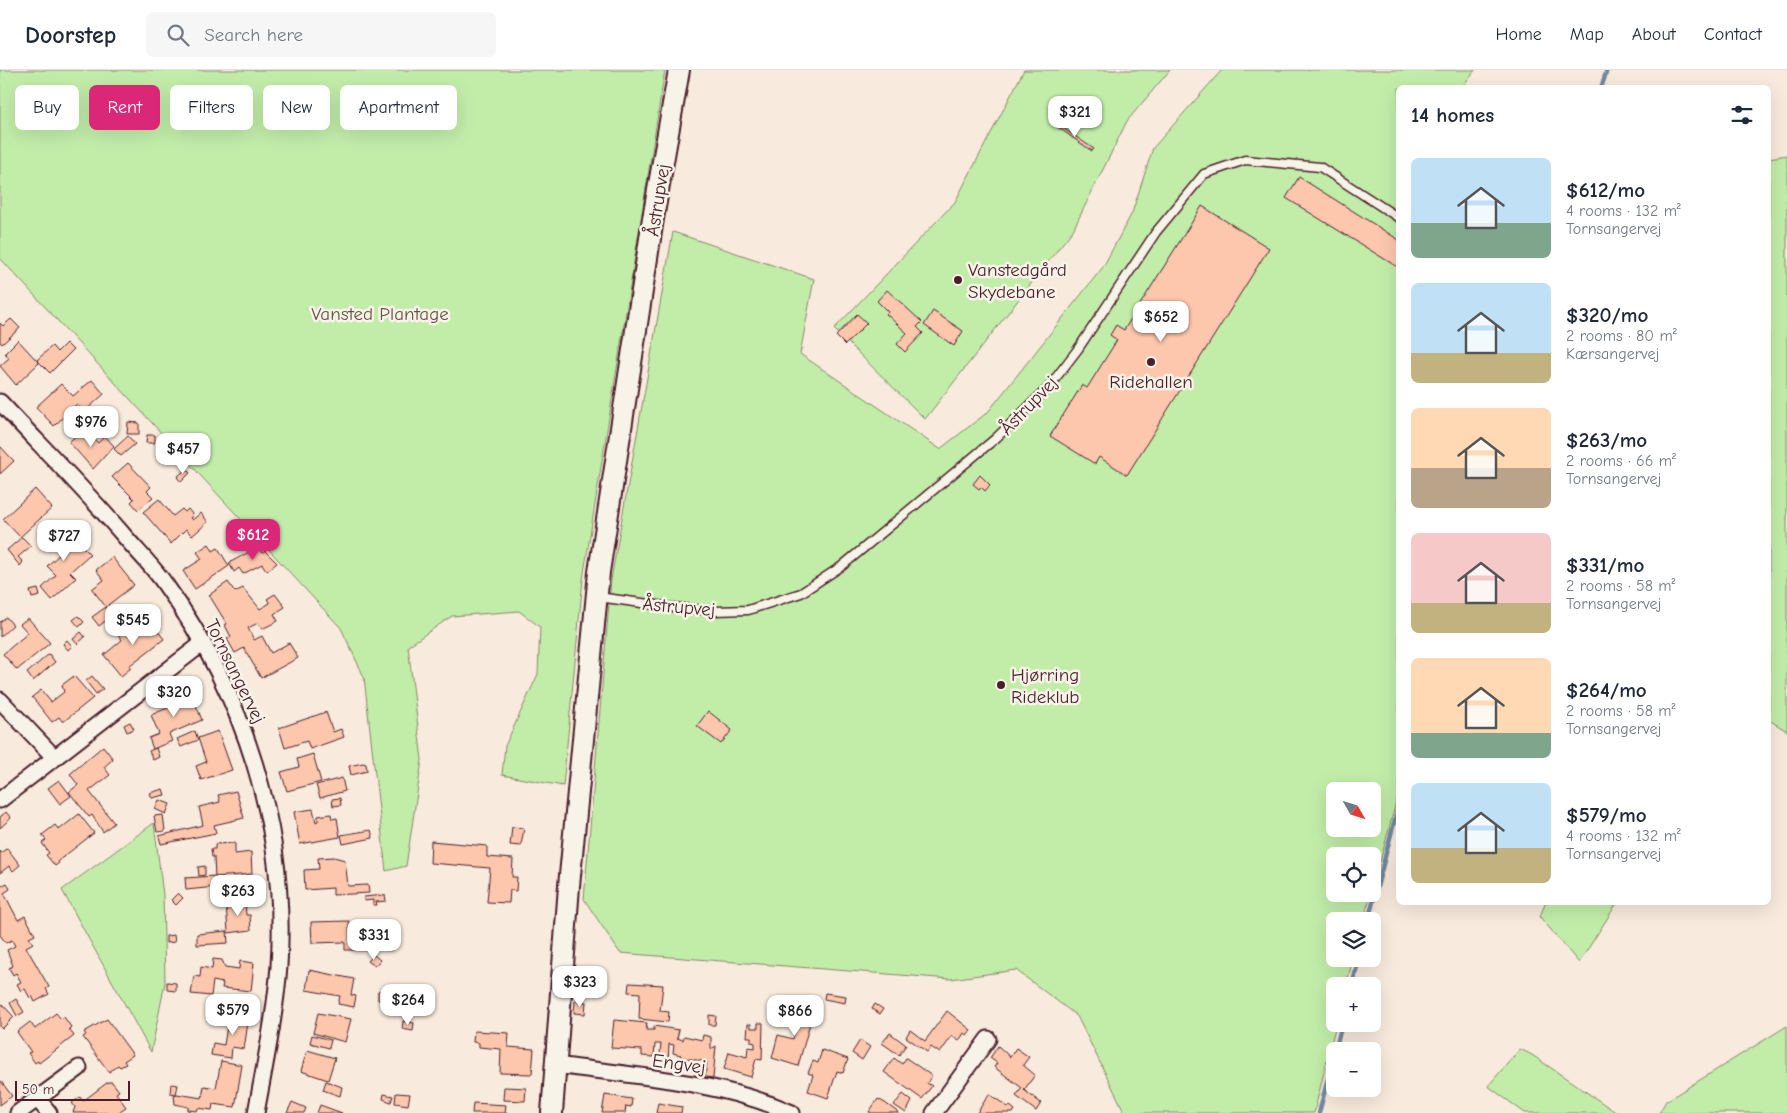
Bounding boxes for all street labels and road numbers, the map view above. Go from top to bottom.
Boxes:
street label: Åstrupvej [641,162,675,238]
street label: Åstrupvej [995,372,1062,440]
street label: Åstrupvej [642,593,716,621]
street label: Tornsangervej [200,616,270,727]
street label: Engvej [651,1049,707,1079]

